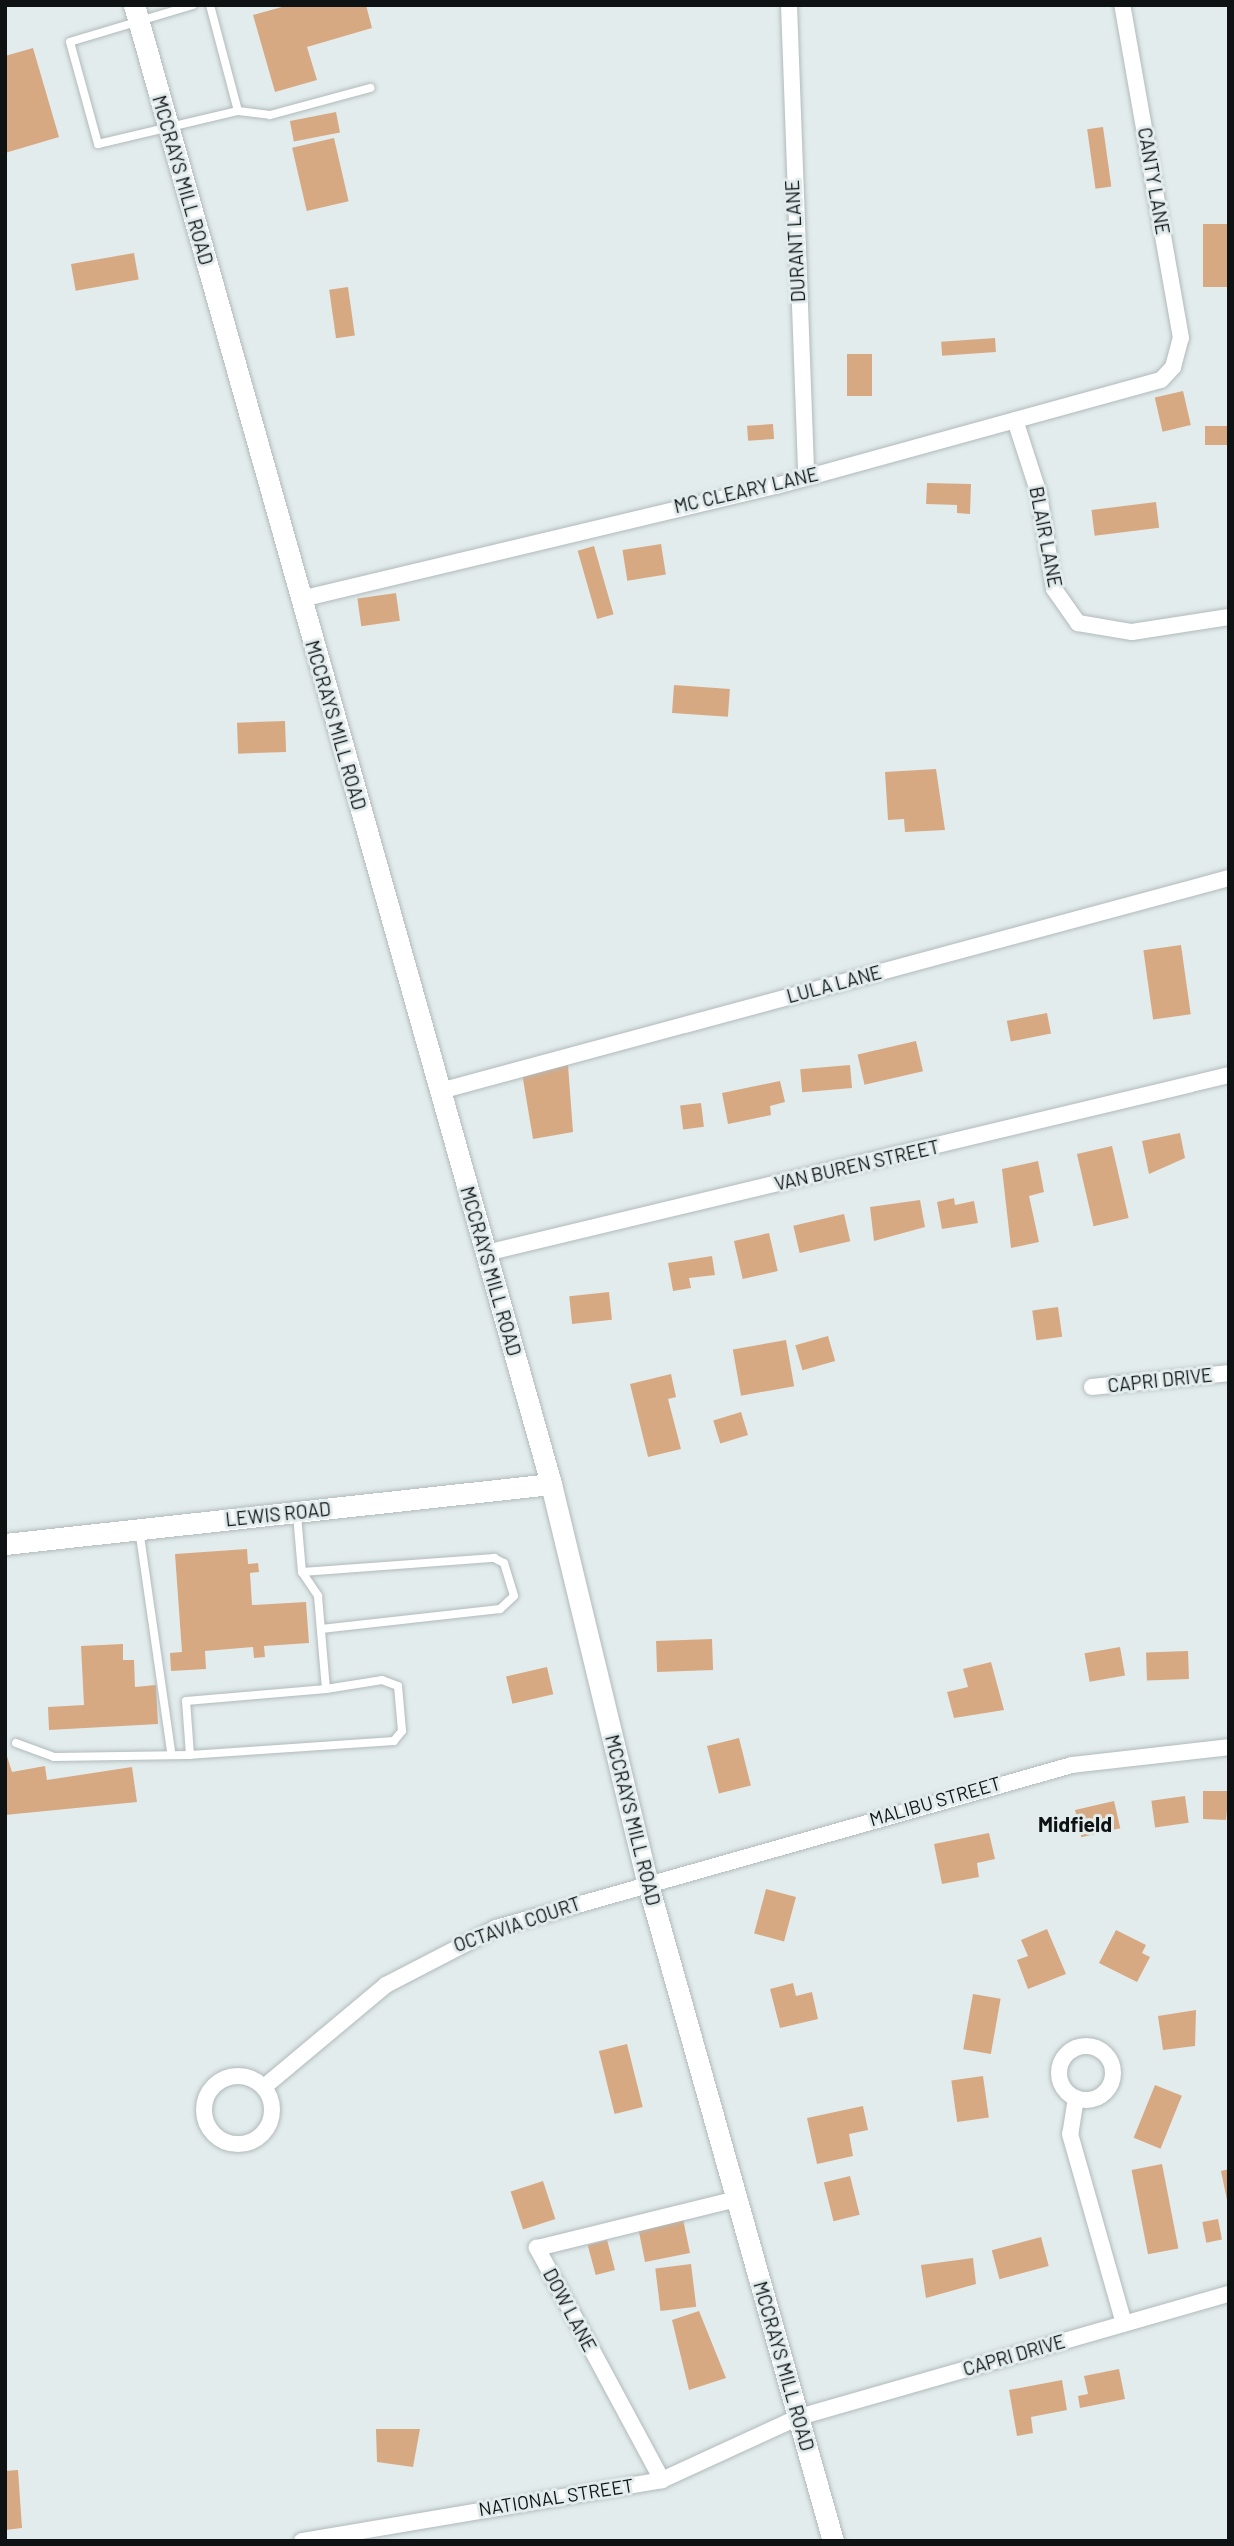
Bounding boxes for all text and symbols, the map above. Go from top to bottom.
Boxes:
street label: MCCRAYS MILL ROAD [148,93,218,267]
street label: CANTY LANE [1133,126,1175,236]
street label: DURANT LANE [780,179,810,303]
street label: MC CLEARY LANE [672,462,820,518]
street label: BLAIR LANE [1025,484,1067,590]
street label: MCCRAYS MILL ROAD [301,638,371,812]
street label: LULA LANE [784,960,884,1008]
street label: VAN BUREN STREET [772,1135,942,1195]
street label: MCCRAYS MILL ROAD [456,1184,526,1358]
street label: CAPRI DRIVE [1106,1363,1214,1397]
street label: LEWIS ROAD [224,1497,332,1531]
street label: MCCRAYS MILL ROAD [601,1732,665,1908]
street label: MALIBU STREET [867,1771,1003,1831]
district label: Midfield [1038,1811,1112,1837]
street label: OCTAVIA COURT [450,1892,584,1956]
street label: DOW LANE [539,2264,601,2356]
street label: MCCRAYS MILL ROAD [749,2279,819,2453]
street label: CAPRI DRIVE [960,2330,1068,2380]
street label: NATIONAL STREET [477,2473,635,2521]

